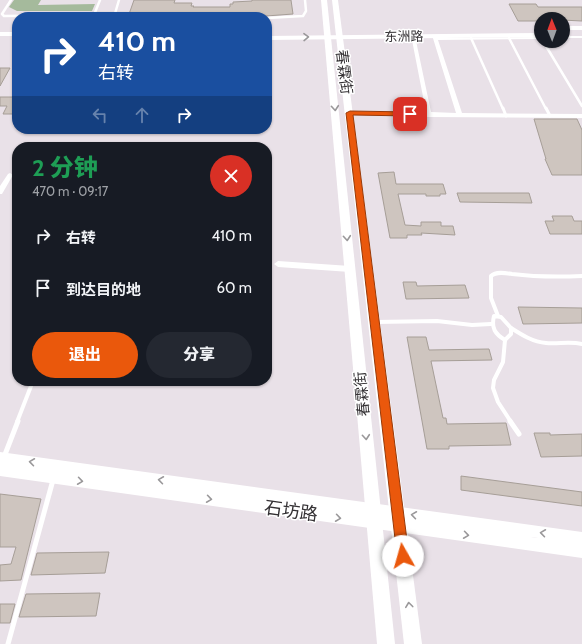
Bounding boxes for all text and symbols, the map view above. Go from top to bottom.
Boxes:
north arrow [534,12,570,48]
map controls [534,12,570,48]
text: 410 m [98,24,176,58]
icon: right [32,28,84,80]
street label: 东洲路 [384,28,424,44]
one-way arrow [303,33,309,41]
street label: 春霖街 [332,49,356,95]
text: 右转 [98,62,134,84]
pin [393,97,427,131]
icon: arrive [399,103,421,125]
icon: left [89,104,111,126]
icon: ahead [131,104,153,126]
icon: right [173,104,195,126]
one-way arrow [331,105,340,111]
text: 2 分钟 [32,153,98,182]
button: close [210,155,252,197]
text: 470 m · 09:17 [32,183,108,199]
icon: right [32,225,54,247]
text: 410 m [211,227,252,245]
text: 右转 [66,229,96,247]
one-way arrow [343,235,352,241]
icon: arrive [32,277,54,299]
text: 60 m [216,279,252,297]
text: 到达目的地 [66,281,141,299]
button: 退出 [32,332,138,378]
button: 分享 [146,332,252,378]
street label: 春霖街 [351,371,373,417]
one-way arrow [361,434,370,440]
one-way arrow [29,458,35,467]
one-way arrow [77,476,83,485]
one-way arrow [158,476,164,485]
one-way arrow [206,494,212,503]
street label: 石坊路 [263,496,319,526]
one-way arrow [411,511,418,520]
one-way arrow [335,513,341,522]
one-way arrow [540,528,546,537]
one-way arrow [463,530,469,539]
position arrow [382,535,424,577]
one-way arrow [405,602,414,608]

